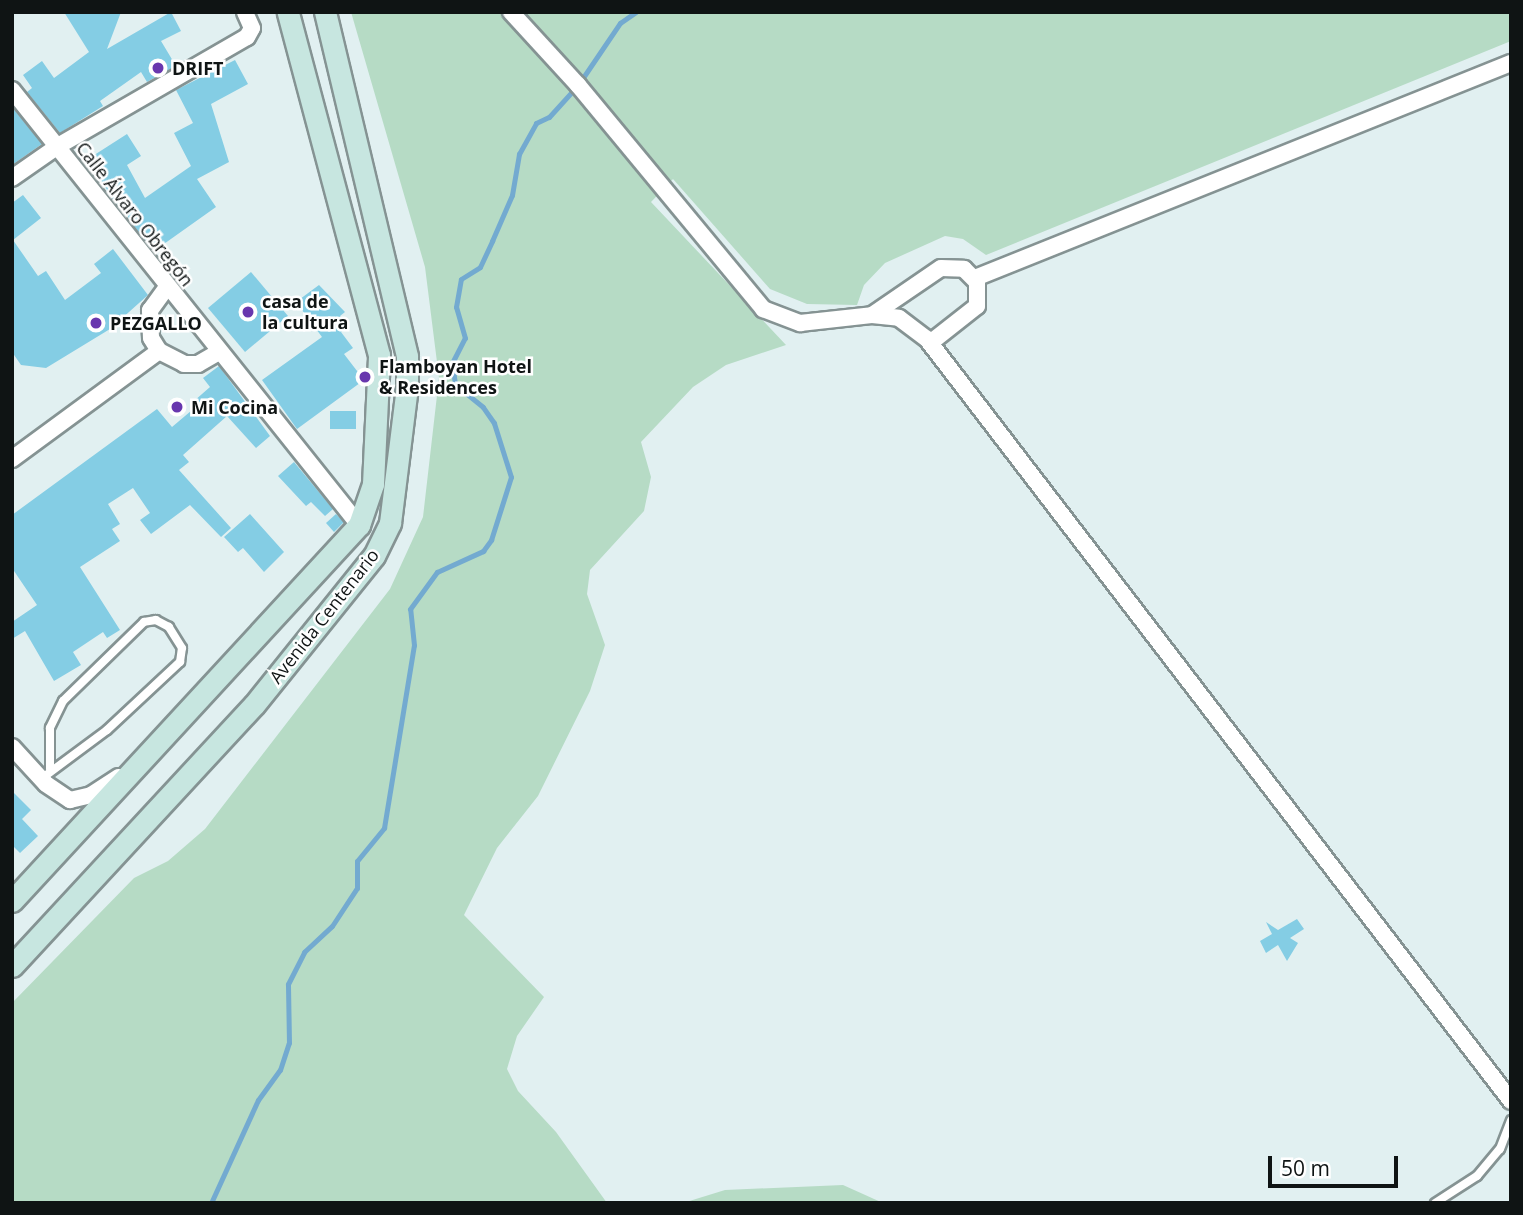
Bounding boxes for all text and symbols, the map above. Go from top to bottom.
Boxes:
place label: DRIFT [172,57,223,79]
marker: DRIFT [150,60,166,76]
street label: Calle Álvaro Obregón [72,138,198,290]
place label: casa de la cultura [262,291,348,334]
marker: casa de la cultura [240,304,256,320]
place label: PEZGALLO [110,312,202,334]
marker: PEZGALLO [88,315,104,331]
place label: Flamboyan Hotel & Residences [379,356,532,398]
marker: Flamboyan Hotel & Residences [357,369,373,385]
place label: Mi Cocina [191,396,278,418]
marker: Mi Cocina [169,399,185,415]
street label: Avenida Centenario [265,545,383,687]
scale bar [1271,1142,1400,1186]
text: 50 m [1281,1154,1330,1182]

